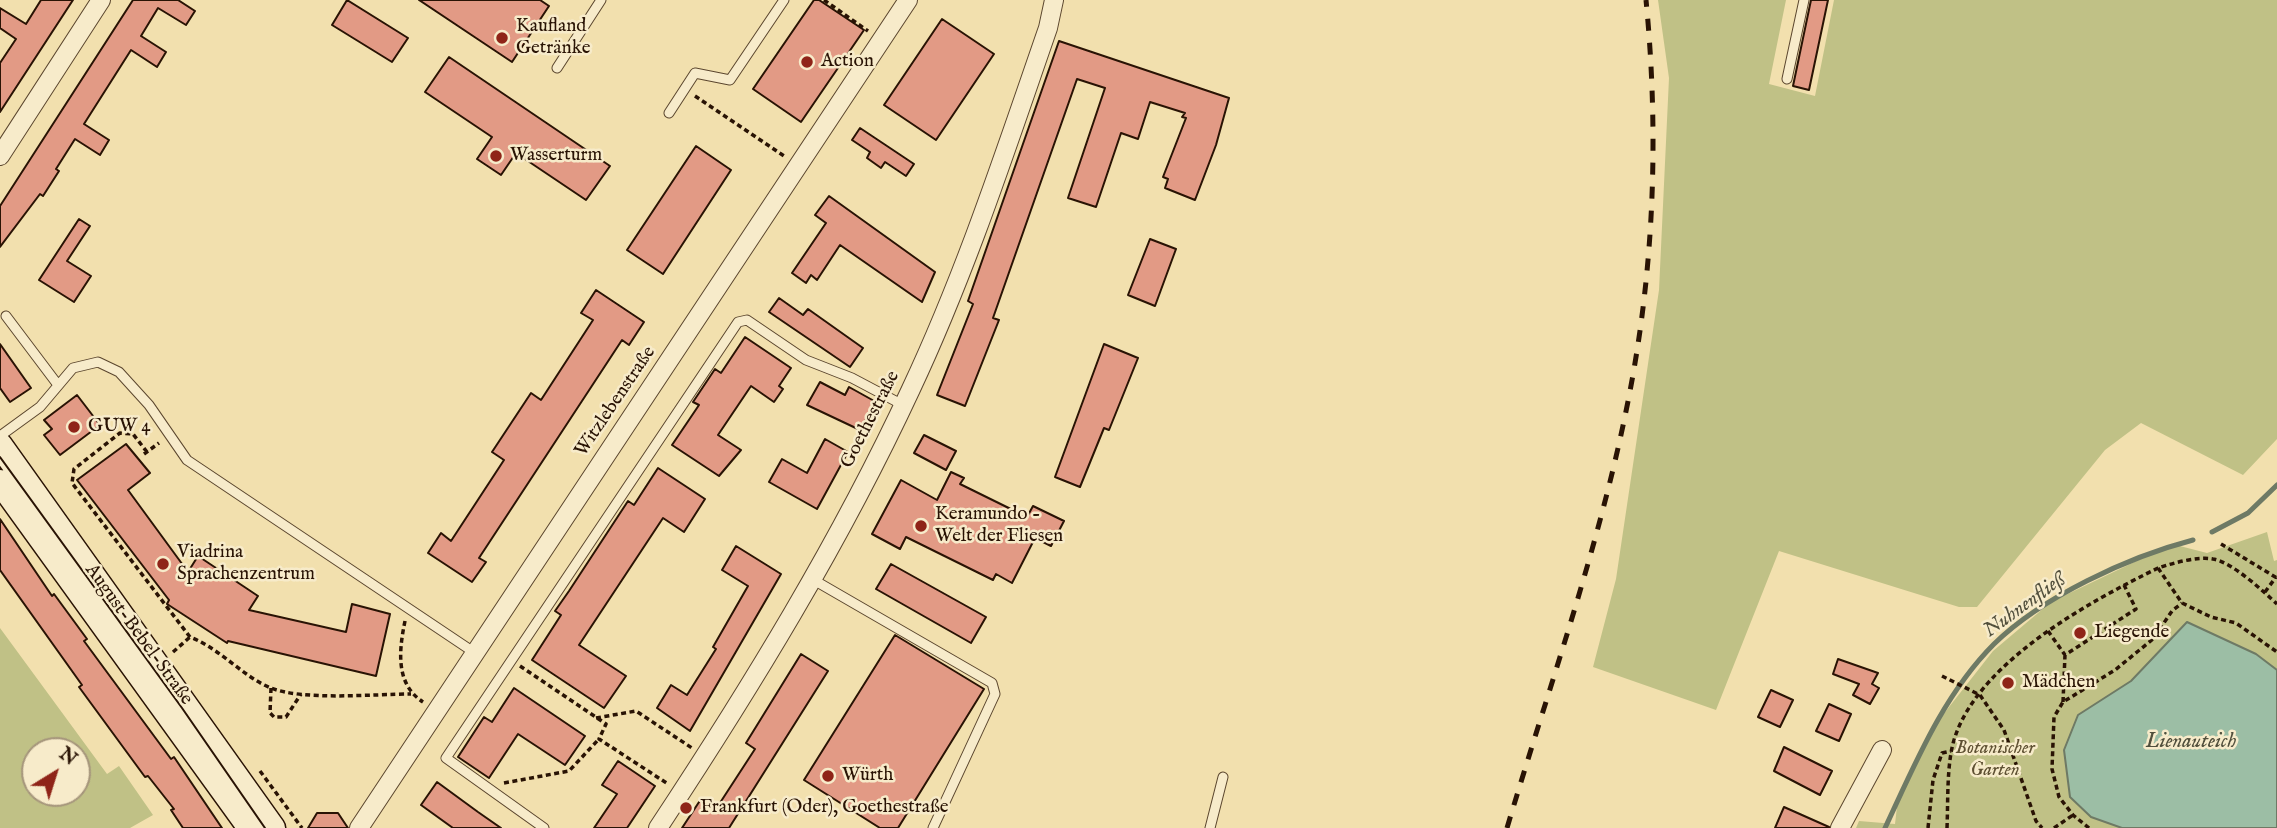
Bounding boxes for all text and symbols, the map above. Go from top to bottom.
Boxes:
place label: Kaufland Getränke [516,16,590,60]
marker: Kaufland Getränke [494,30,510,46]
place label: Action [821,51,874,73]
marker: Action [799,54,815,70]
place label: Wasserturm [510,145,602,167]
marker: Wasserturm [488,148,504,164]
street label: Witzlebenstraße [571,342,661,462]
street label: Goethestraße [837,367,905,473]
place label: GUW 4 [88,416,151,438]
marker: GUW 4 [66,419,82,435]
place label: Keramundo - Welt der Fliesen [935,504,1063,548]
marker: Keramundo - Welt der Fliesen [913,518,929,534]
place label: Viadrina Sprachenzentrum [177,542,315,586]
marker: Viadrina Sprachenzentrum [155,556,171,572]
street label: August-Bebel-Straße [79,560,197,710]
water label: Nuhnenfließ [1979,568,2071,644]
place label: Liegende [2094,622,2169,644]
marker: Liegende [2072,625,2088,641]
place label: Mädchen [2022,672,2095,694]
marker: Mädchen [2000,675,2016,691]
water label: Lienauteich [2146,730,2236,756]
north arrow [21,737,91,807]
park label: Botanischer Garten [1955,738,2035,782]
text: N [54,743,82,772]
place label: Würth [842,765,893,787]
marker: Würth [820,768,836,784]
place label: Frankfurt (Oder), Goethestraße [700,797,948,819]
marker: Frankfurt (Oder), Goethestraße [678,800,694,816]

